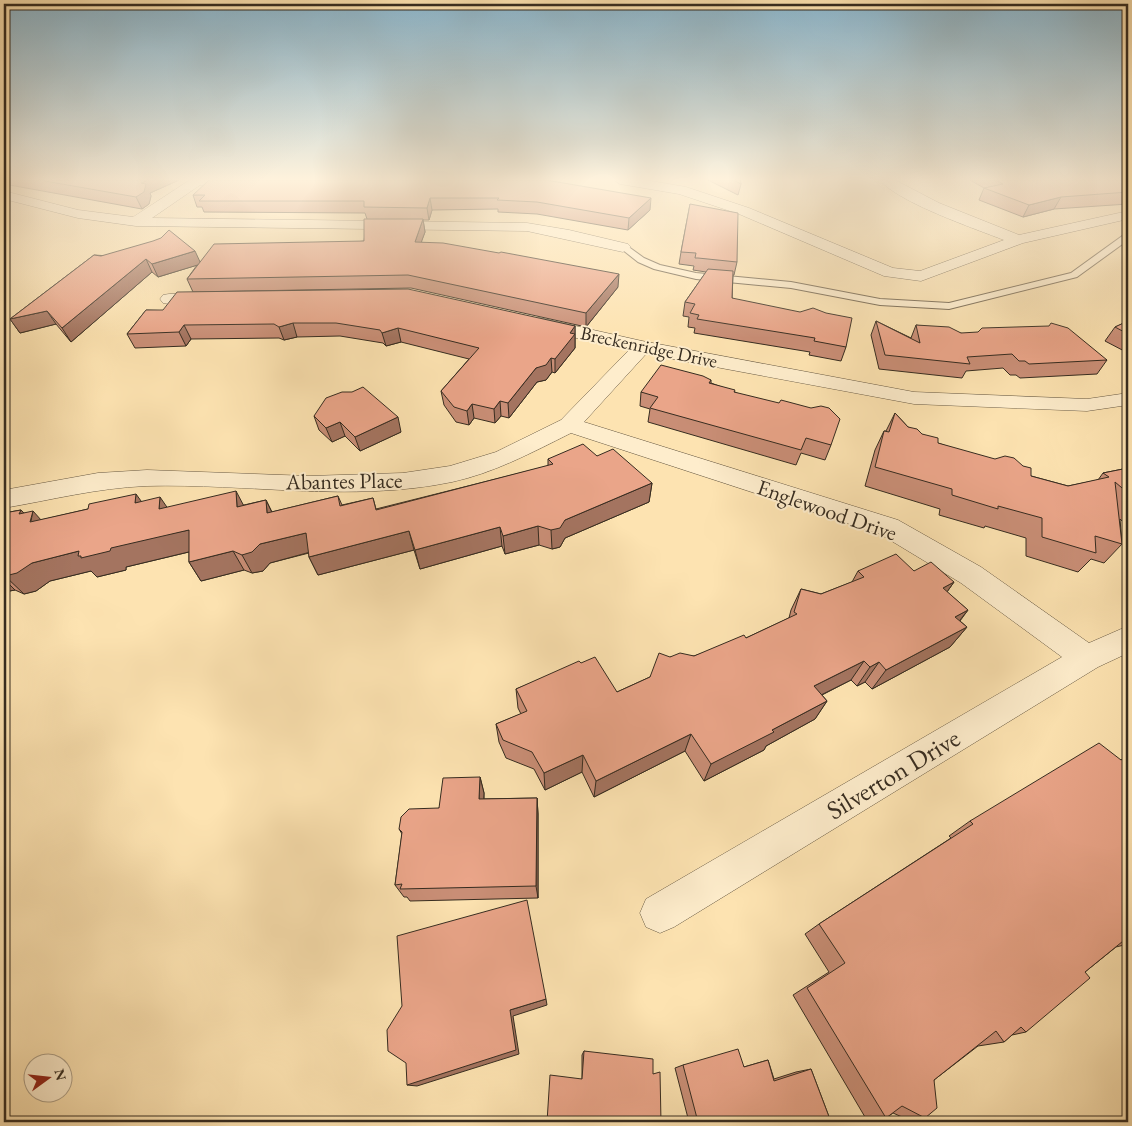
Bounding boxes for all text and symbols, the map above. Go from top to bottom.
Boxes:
street label: Breckenridge Drive [578,320,720,374]
street label: Abantes Place [284,465,403,497]
street label: Englewood Drive [753,472,901,548]
street label: Silverton Drive [820,721,966,827]
north arrow [22,1054,72,1104]
text: N [50,1067,71,1083]

